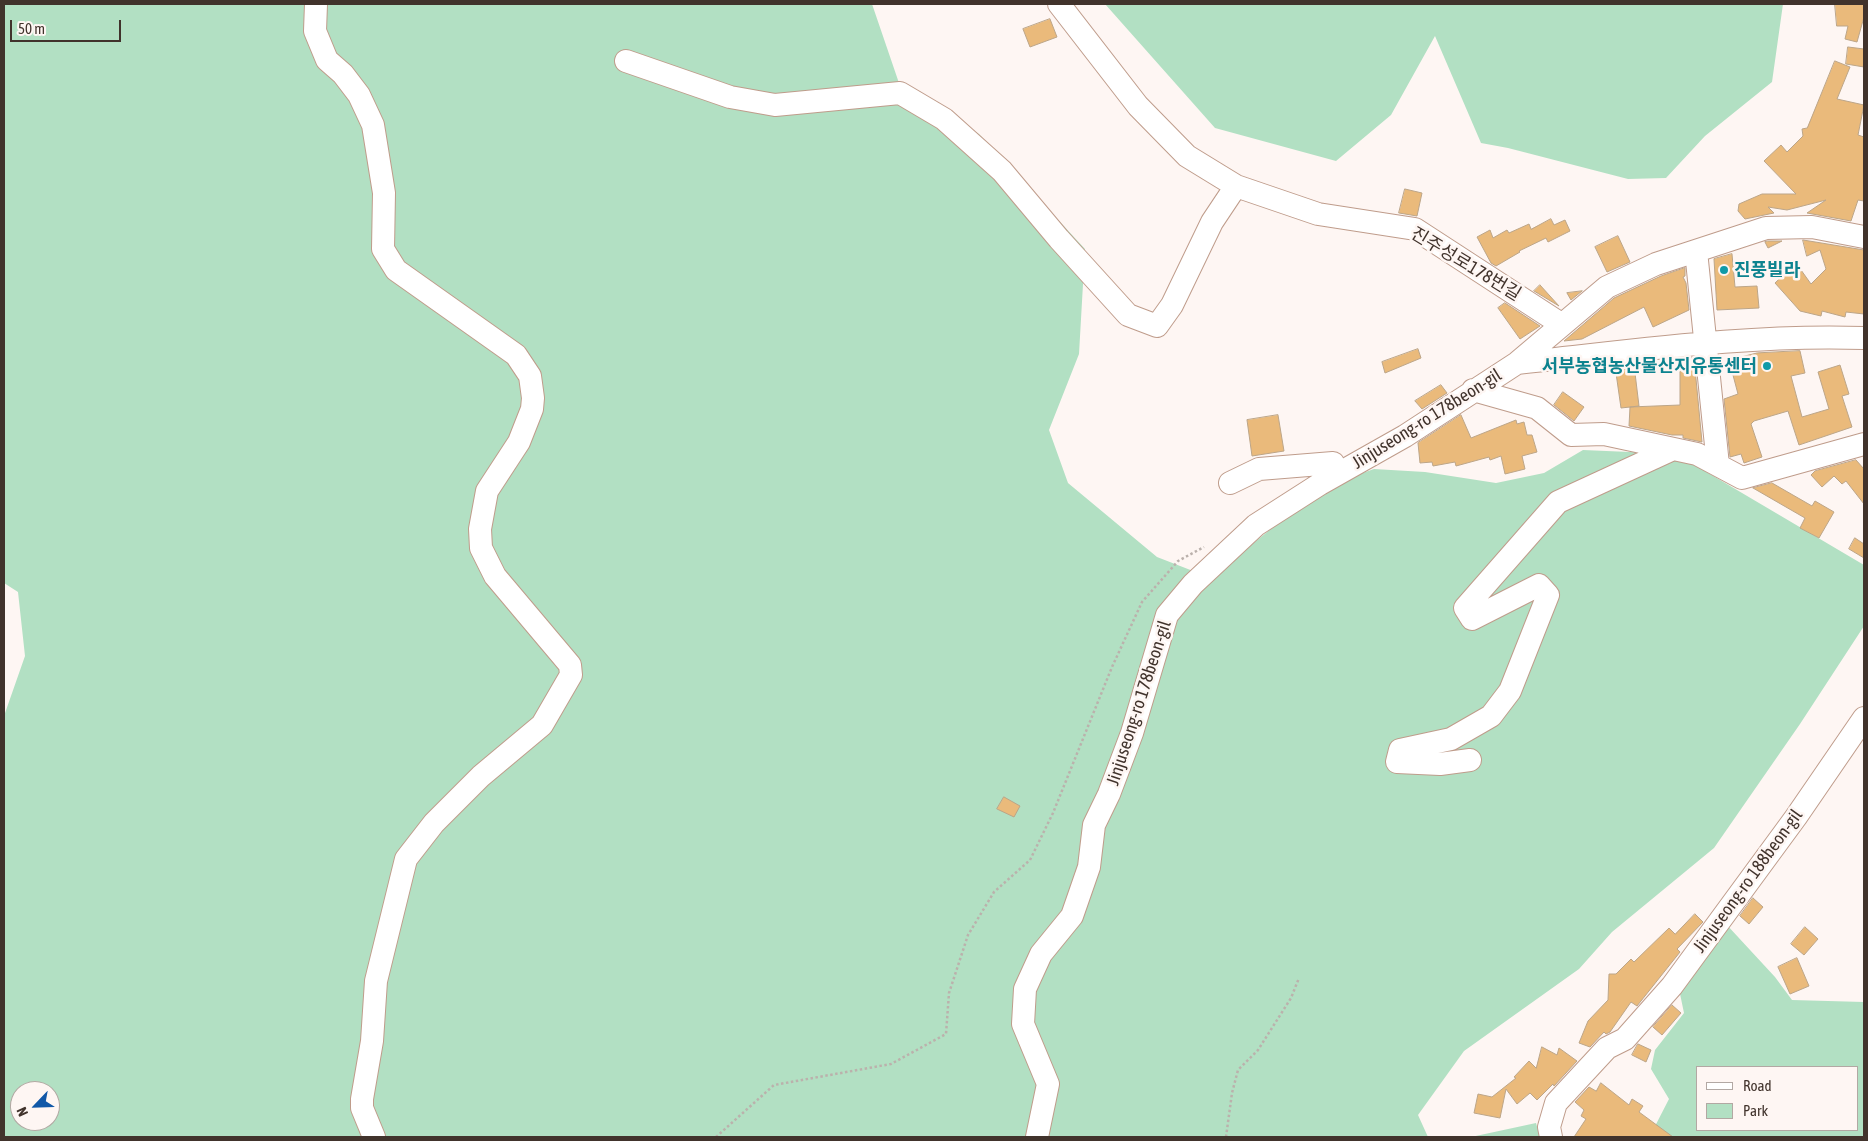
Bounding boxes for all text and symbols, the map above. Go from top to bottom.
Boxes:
scale bar [12,10,124,42]
text: 50 m [18,20,45,37]
street label: 진주성로178번길 [1407,223,1525,305]
place label: 진풍빌라 [1734,259,1800,281]
marker: 진풍빌라 [1718,264,1730,276]
place label: 서부농협농산물산지유통센터 [1542,355,1757,377]
marker: 서부농협농산물산지유통센터 [1761,360,1773,372]
street label: Jinjuseong-ro 178beon-gil [1348,364,1506,474]
street label: Jinjuseong-ro 178beon-gil [1102,618,1176,788]
street label: Jinjuseong-ro 188beon-gil [1689,805,1807,957]
legend [1696,1066,1858,1131]
text: Road [1743,1077,1772,1094]
north arrow [10,1081,60,1131]
text: Park [1743,1102,1768,1119]
text: N [13,1105,31,1119]

